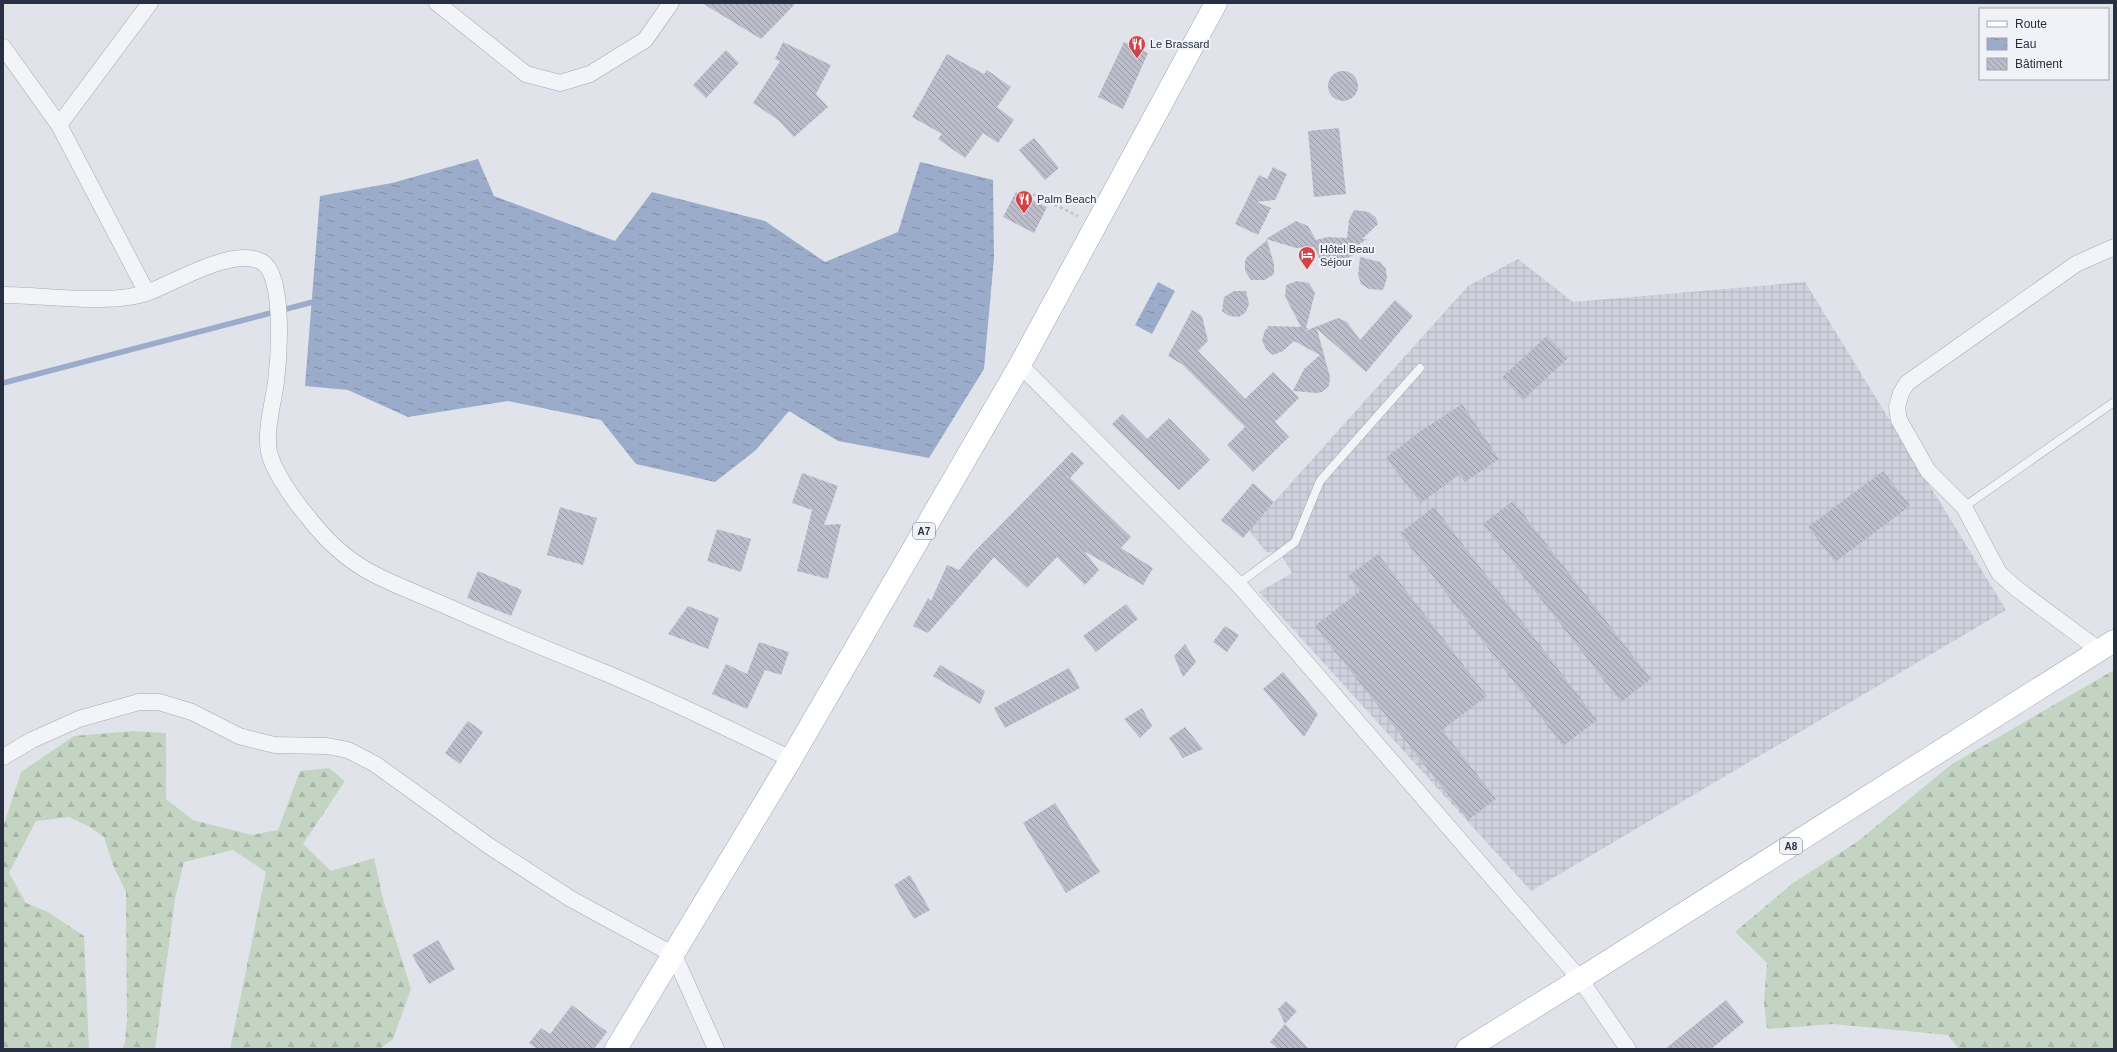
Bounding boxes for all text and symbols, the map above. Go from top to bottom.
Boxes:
legend [1979,8,2109,80]
text: Route [2015,17,2047,31]
restaurant icon: Le Brassard [1127,34,1147,59]
text: Eau [2015,37,2036,51]
place label: Le Brassard [1150,38,1209,50]
text: Bâtiment [2015,57,2063,71]
restaurant icon: Palm Beach [1014,189,1034,214]
place label: Palm Beach [1037,193,1096,205]
place label: Hôtel Beau Séjour [1320,243,1374,268]
hotel icon: Hôtel Beau Séjour [1297,245,1317,270]
road number: A7 [913,523,935,539]
road number: A8 [1780,838,1802,854]

